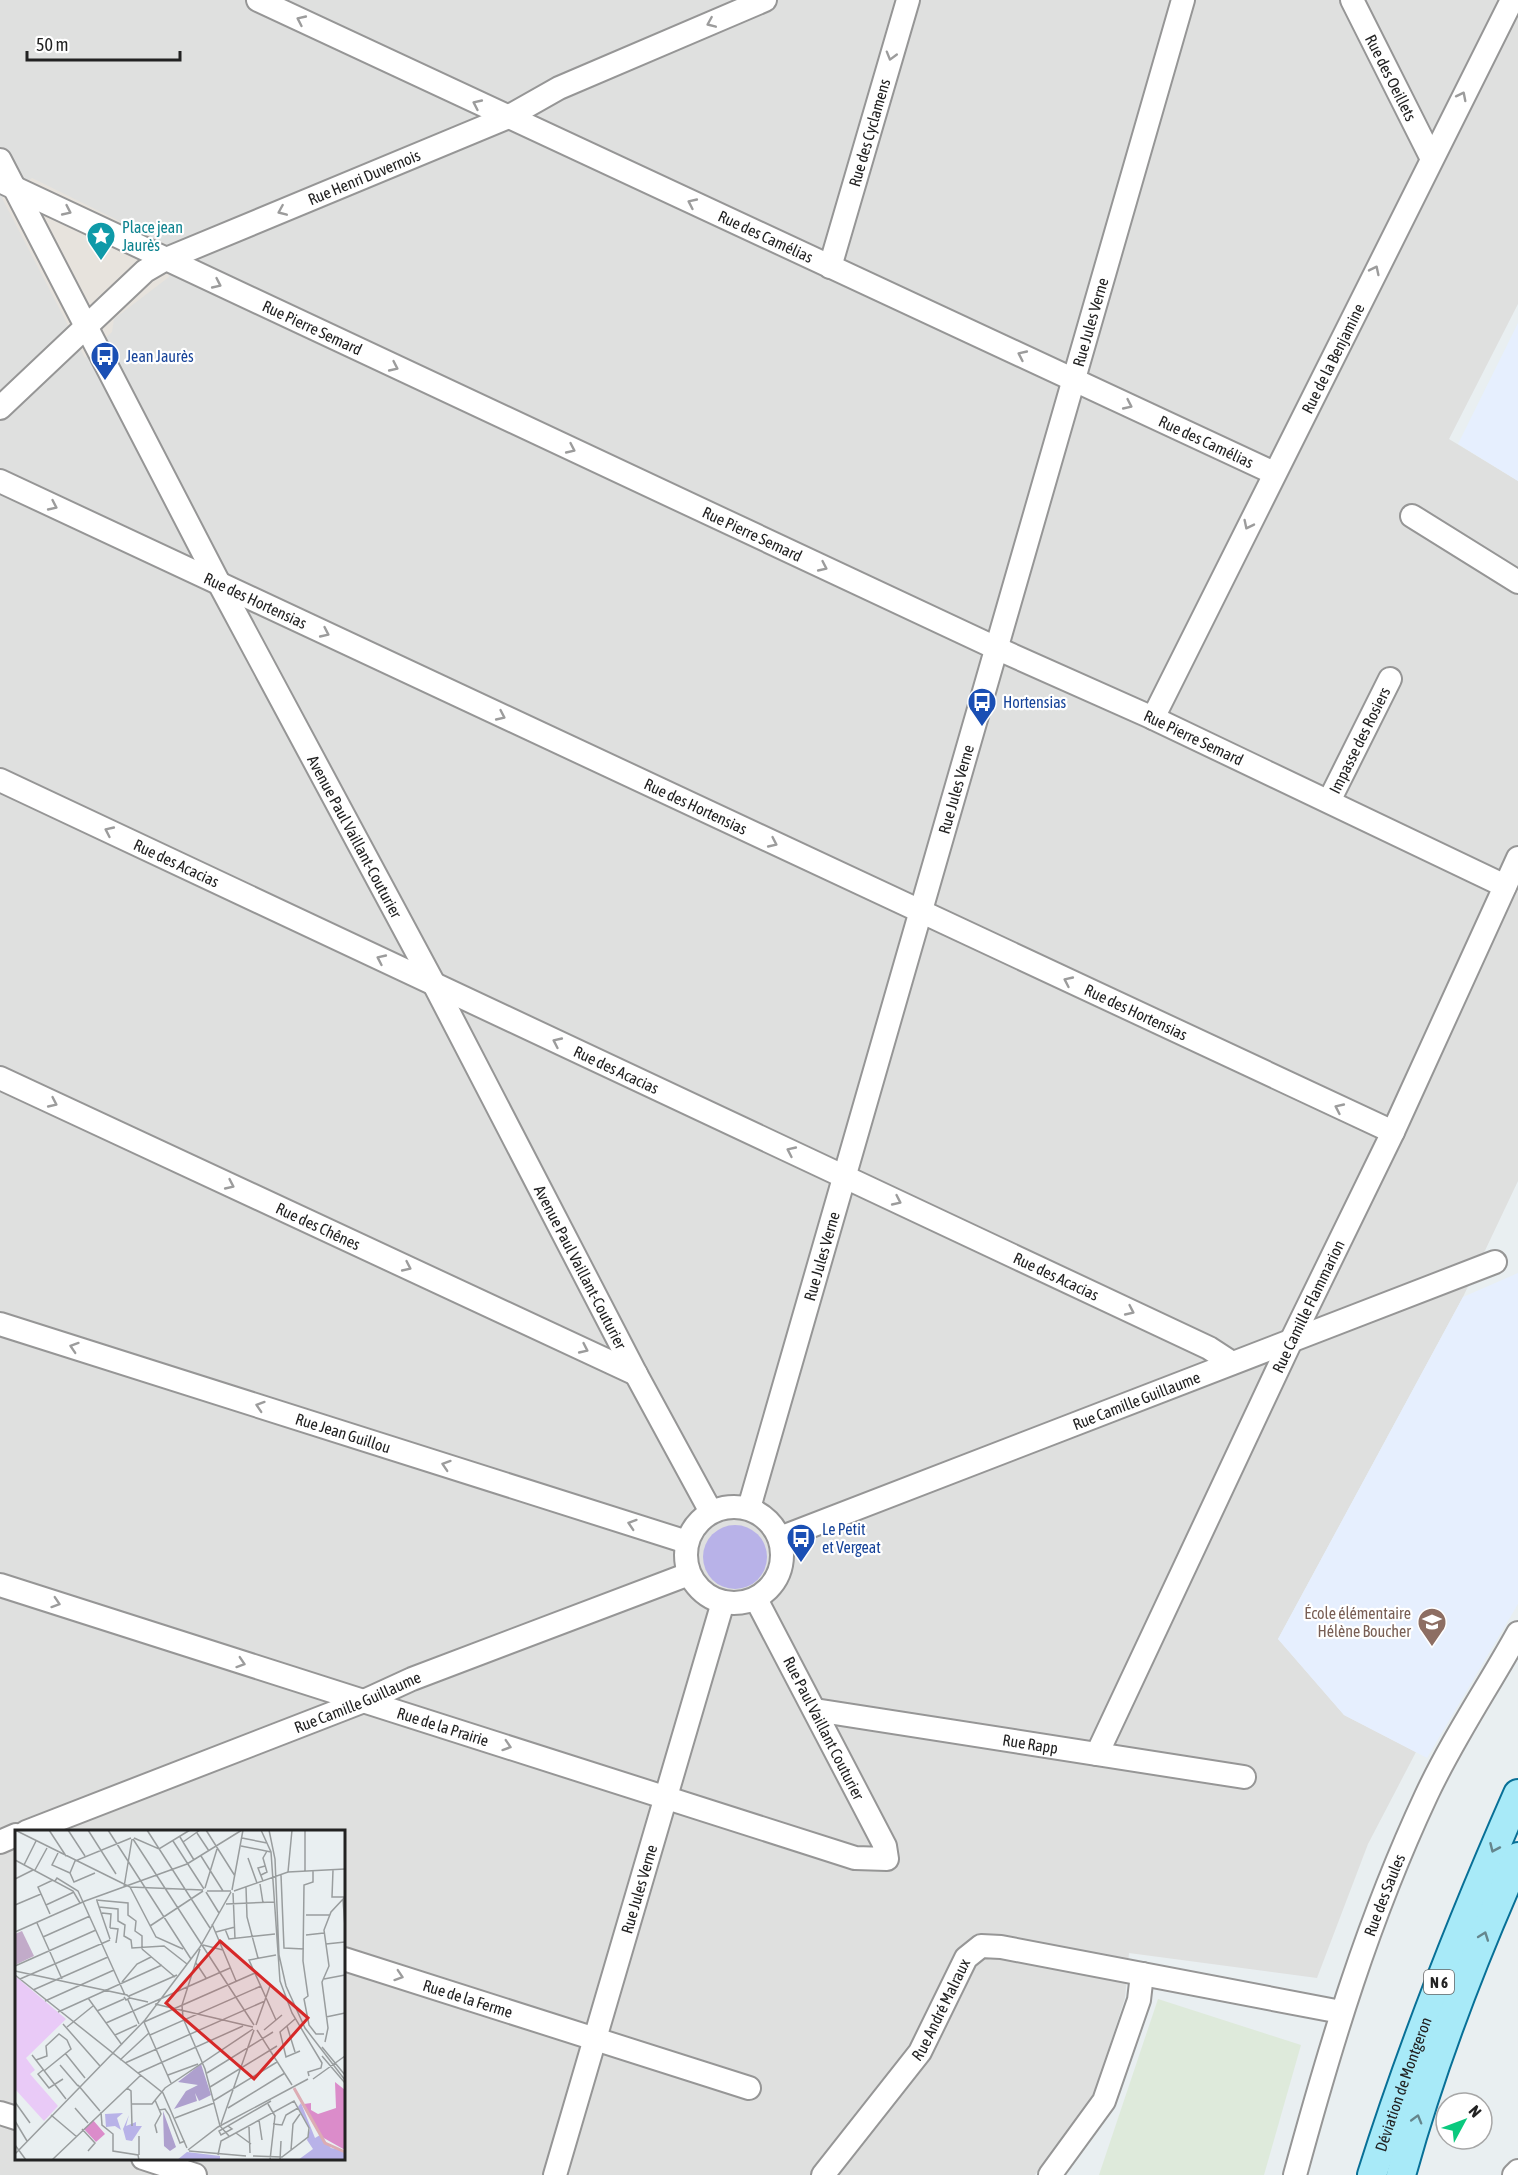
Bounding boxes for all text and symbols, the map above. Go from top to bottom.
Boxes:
one-way arrow [296,16,307,28]
one-way arrow [706,16,717,28]
scale bar [27,24,180,62]
street label: Rue des Oeillets [1362,32,1420,124]
text: 50 m [36,34,68,55]
one-way arrow [886,50,898,61]
street label: Rue des Cyclamens [845,76,894,189]
one-way arrow [1455,92,1466,102]
one-way arrow [472,99,483,111]
street label: Rue Henri Duvernois [305,146,423,208]
one-way arrow [687,199,698,211]
one-way arrow [61,204,72,216]
one-way arrow [278,204,289,216]
street label: Rue des Camélias [715,207,816,266]
place label: Place jean Jaurès [122,218,183,254]
place icon: Place jean Jaurès [85,220,117,262]
one-way arrow [1367,266,1379,277]
street label: Rue Jules Verne [1069,276,1112,369]
one-way arrow [211,277,222,289]
street label: Rue Pierre Semard [260,296,365,359]
street label: Rue de la Benjamine [1298,301,1368,416]
bus stop icon: Jean Jaurès [89,340,121,382]
place label: Jean Jaurès [126,347,194,365]
one-way arrow [1017,351,1028,363]
one-way arrow [387,359,398,371]
one-way arrow [1121,397,1132,409]
street label: Rue des Camélias [1156,412,1257,471]
one-way arrow [564,442,575,454]
one-way arrow [46,499,57,511]
street label: Rue Pierre Semard [700,503,805,565]
one-way arrow [1243,519,1255,530]
one-way arrow [817,560,828,572]
street label: Rue des Hortensias [201,569,310,632]
one-way arrow [318,626,329,638]
street label: Impasse des Rosiers [1325,684,1394,796]
bus stop icon: Hortensias [966,686,998,728]
place label: Hortensias [1003,693,1067,711]
street label: Rue Pierre Semard [1141,706,1246,769]
one-way arrow [495,709,506,721]
street label: Rue Jules Verne [935,743,977,836]
street label: Avenue Paul Vaillant-Couturier [304,752,406,921]
street label: Rue des Hortensias [642,774,750,838]
one-way arrow [105,827,116,839]
street label: Rue des Acacias [131,835,222,891]
one-way arrow [767,836,778,848]
one-way arrow [376,955,387,967]
one-way arrow [1063,976,1074,988]
street label: Rue des Hortensias [1082,980,1191,1044]
one-way arrow [553,1037,564,1049]
street label: Rue des Acacias [571,1042,662,1097]
one-way arrow [47,1096,58,1108]
one-way arrow [1335,1103,1346,1115]
one-way arrow [787,1146,798,1158]
one-way arrow [223,1178,234,1190]
street label: Avenue Paul Vaillant-Couturier [531,1182,630,1352]
one-way arrow [890,1194,901,1206]
street label: Rue des Chênes [273,1199,364,1254]
street label: Rue Jules Verne [800,1210,843,1303]
street label: Rue Camille Flammarion [1268,1237,1348,1376]
street label: Rue des Acacias [1011,1249,1102,1304]
one-way arrow [400,1260,411,1272]
one-way arrow [1124,1303,1135,1315]
one-way arrow [69,1342,80,1354]
one-way arrow [577,1342,588,1354]
street label: Rue Camille Guillaume [1070,1368,1203,1433]
one-way arrow [255,1401,266,1413]
street label: Rue Jean Guillou [293,1409,393,1456]
one-way arrow [441,1460,452,1472]
one-way arrow [627,1519,638,1531]
place label: Le Petit et Vergeat [822,1520,881,1557]
bus stop icon: Le Petit et Vergeat [785,1522,817,1564]
one-way arrow [50,1596,61,1608]
place label: École élémentaire Hélène Boucher [1304,1604,1411,1640]
school or university icon: École élémentaire Hélène Boucher [1416,1606,1448,1648]
street label: Rue Paul Vaillant Couturier [780,1653,868,1803]
one-way arrow [235,1656,246,1669]
street label: Rue Camille Guillaume [292,1668,423,1736]
street label: Rue de la Prairie [395,1703,491,1750]
street label: Rue Rapp [1001,1730,1059,1758]
one-way arrow [501,1739,512,1752]
inset map [15,1830,345,2160]
one-way arrow [1489,1841,1501,1852]
street label: Rue Jules Verne [617,1843,660,1936]
street label: Rue des Saules [1360,1851,1408,1939]
one-way arrow [1476,1931,1489,1941]
street label: Rue André Malraux [908,1955,974,2064]
one-way arrow [393,1969,404,1982]
road number: N 6 [1424,1970,1454,1994]
street label: Rue de la Ferme [421,1976,515,2021]
street label: Déviation de Montgeron [1371,2014,1435,2154]
north arrow [1434,2091,1494,2151]
text: N [1465,2102,1485,2121]
one-way arrow [1409,2114,1422,2124]

